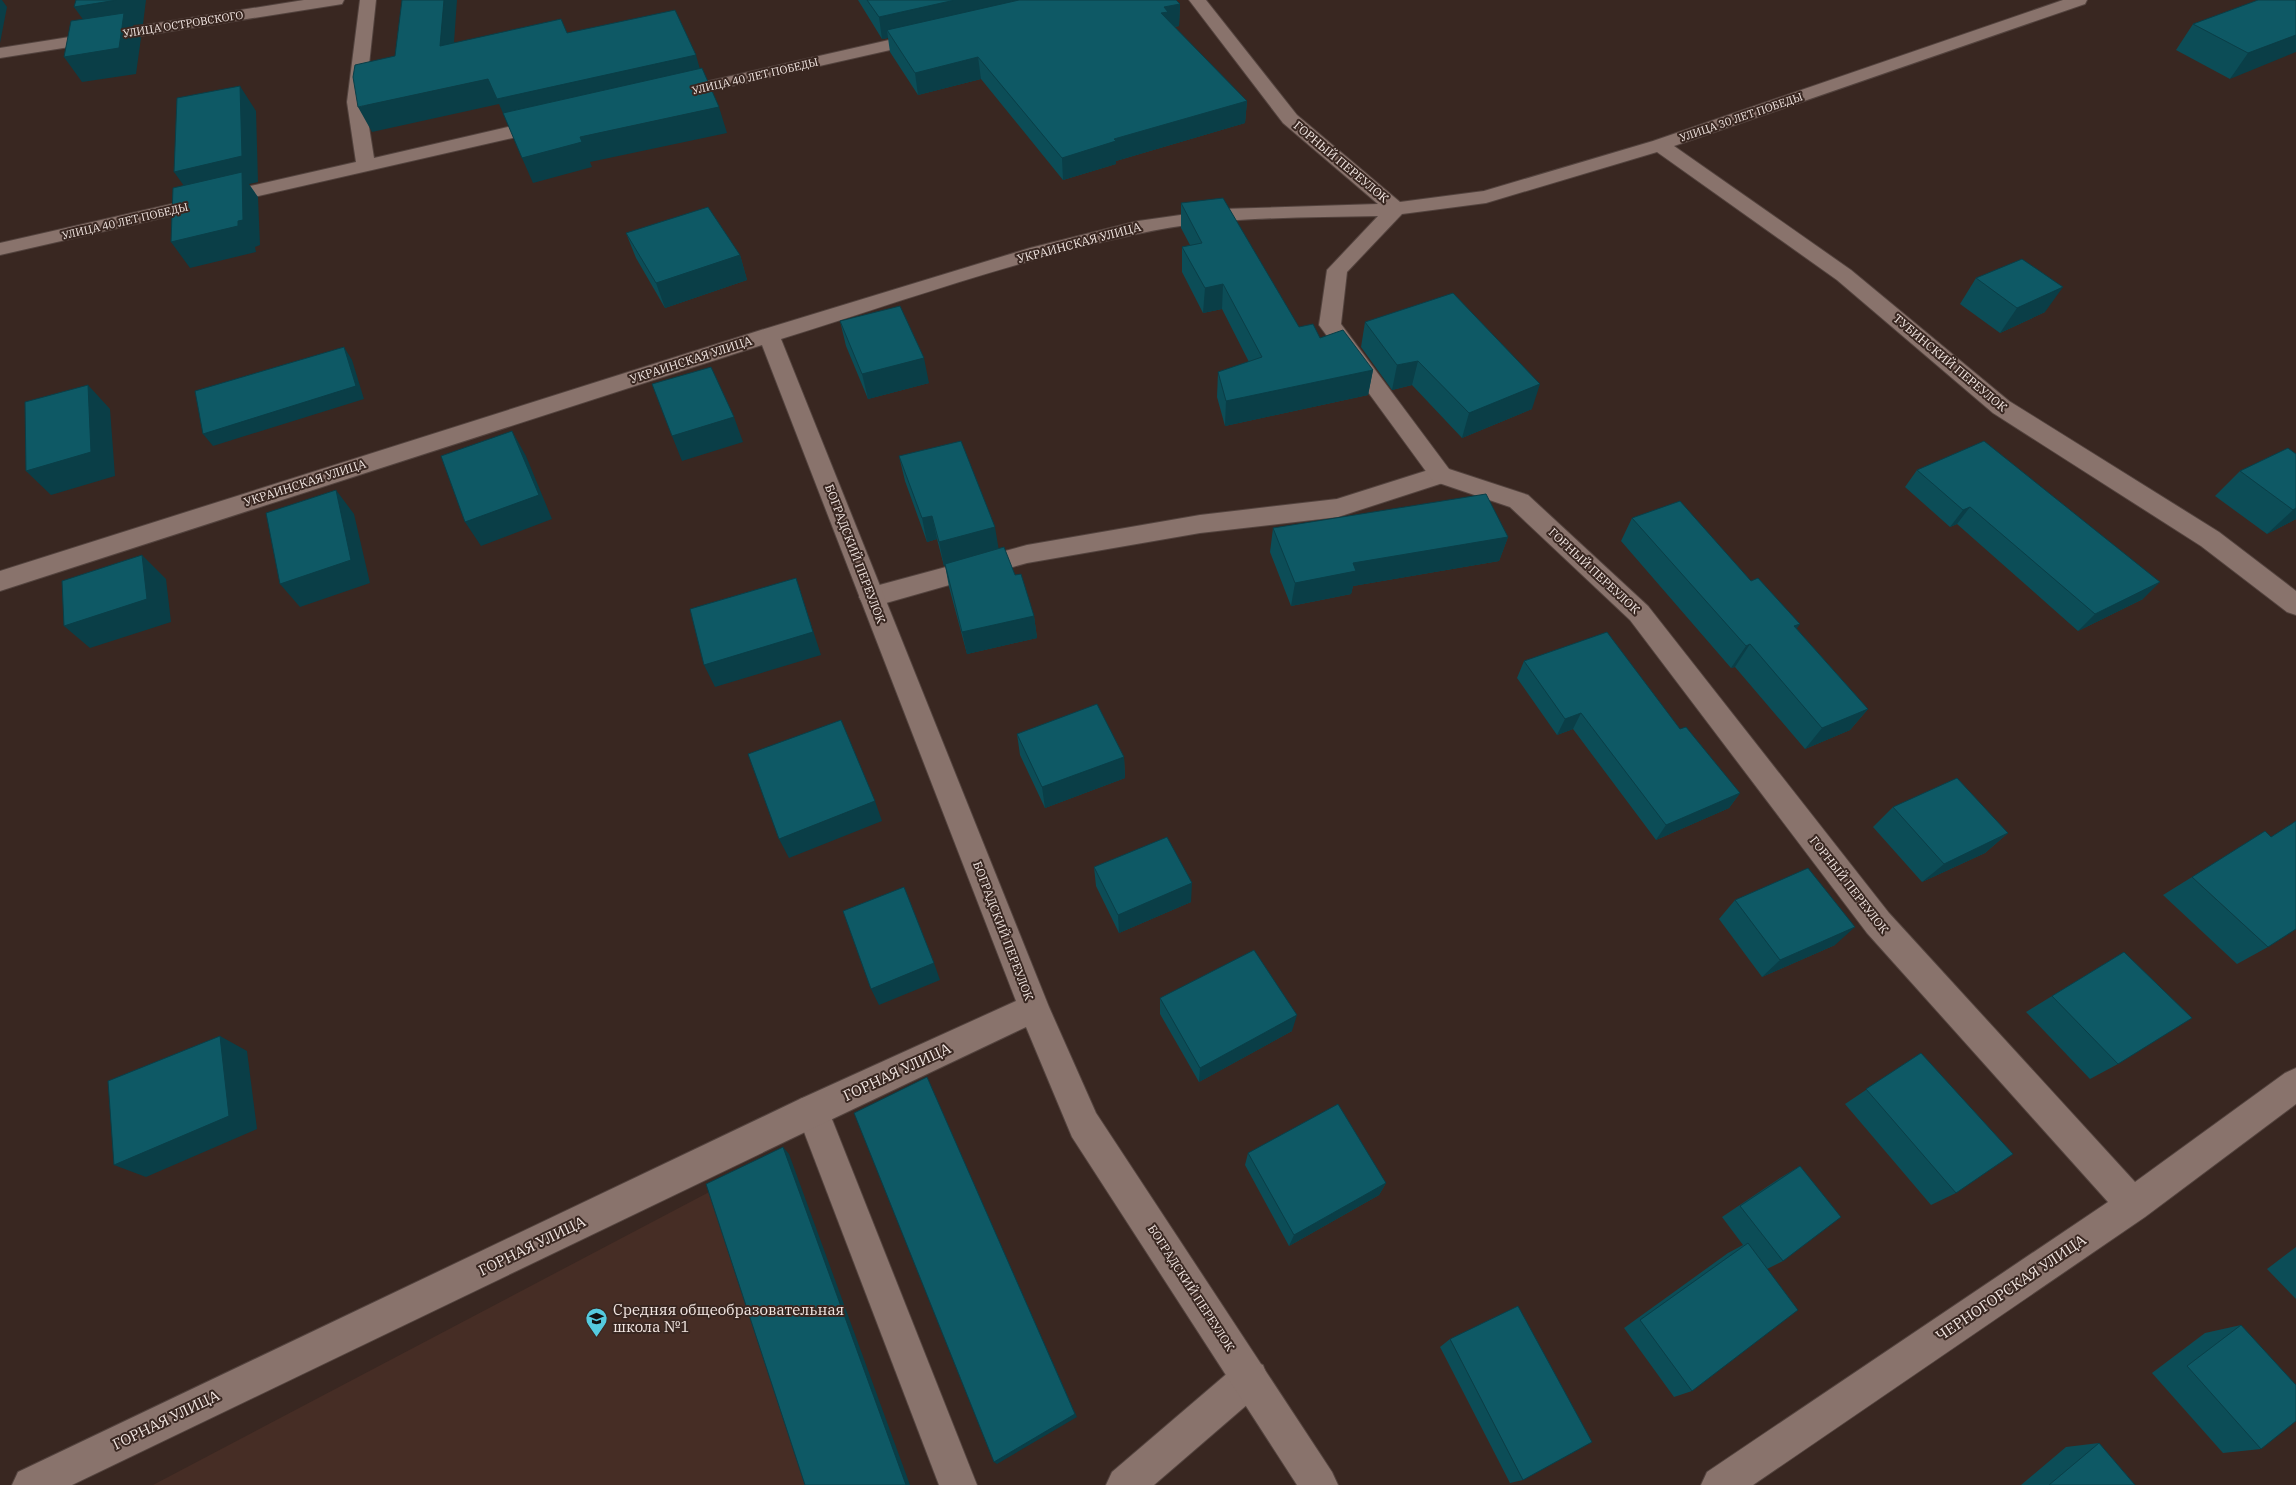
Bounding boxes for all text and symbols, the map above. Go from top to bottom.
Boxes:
street label: УЛИЦА ОСТРОВСКОГО [122,8,244,40]
street label: УЛИЦА 40 ЛЕТ ПОБЕДЫ [690,55,820,97]
street label: УЛИЦА 30 ЛЕТ ПОБЕДЫ [1678,89,1804,145]
street label: ГОРНЫЙ ПЕРЕУЛОК [1291,118,1392,206]
street label: УЛИЦА 40 ЛЕТ ПОБЕДЫ [60,200,190,242]
street label: УКРАИНСКАЯ УЛИЦА [1015,219,1143,266]
street label: ТУБИНСКИЙ ПЕРЕУЛОК [1890,311,2011,415]
street label: УКРАИНСКАЯ УЛИЦА [628,332,755,386]
street label: УКРАИНСКАЯ УЛИЦА [242,455,369,509]
street label: БОГРАДСКИЙ ПЕРЕУЛОК [822,482,889,626]
street label: ГОРНЫЙ ПЕРЕУЛОК [1546,524,1644,617]
street label: ГОРНЫЙ ПЕРЕУЛОК [1807,833,1892,937]
street label: БОГРАДСКИЙ ПЕРЕУЛОК [970,859,1037,1003]
street label: ГОРНАЯ УЛИЦА [840,1038,954,1105]
street label: ГОРНАЯ УЛИЦА [475,1211,589,1280]
street label: БОГРАДСКИЙ ПЕРЕУЛОК [1145,1222,1238,1354]
street label: ЧЕРНОГОРСКАЯ УЛИЦА [1932,1230,2090,1345]
place label: Средняя общеобразовательная школа №1 [613,1300,844,1336]
school or university icon: Средняя общеобразовательная школа №1 [585,1307,609,1338]
street label: ГОРНАЯ УЛИЦА [109,1385,223,1454]

